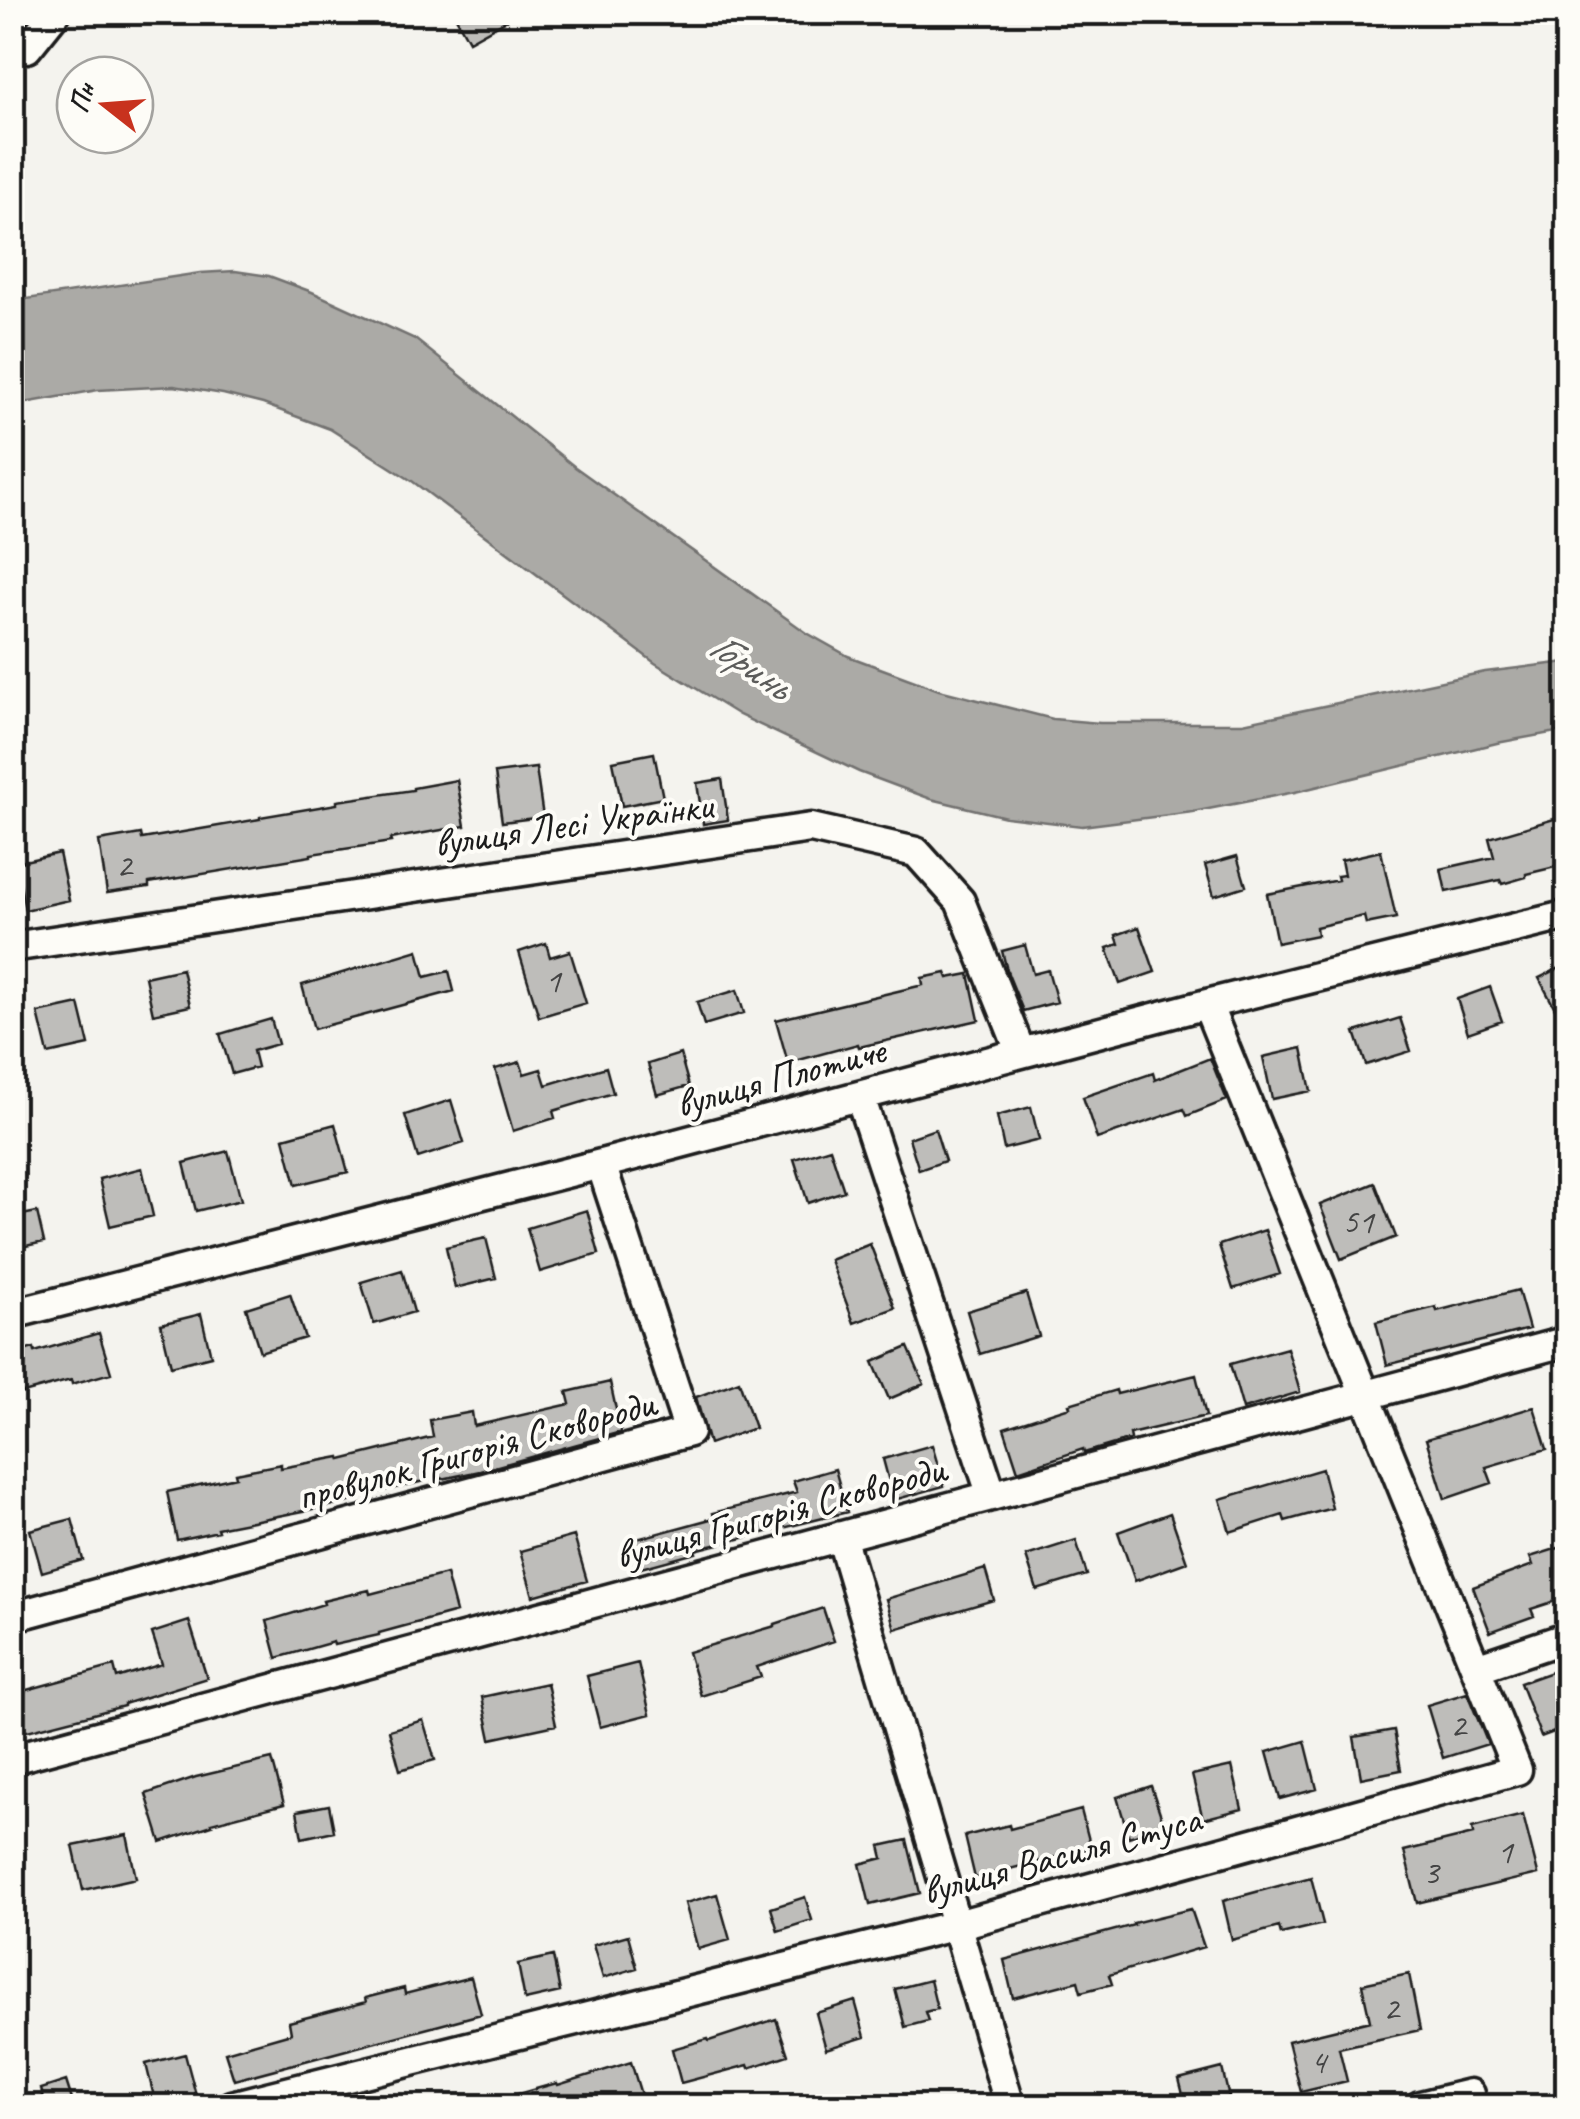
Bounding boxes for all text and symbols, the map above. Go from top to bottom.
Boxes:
north arrow [55,55,155,155]
text: Пн [61,77,103,117]
water label: Горинь [699,619,804,714]
street label: вулиця Лесі Українки [431,779,718,868]
house number: 2 [116,842,135,887]
house number: 1 [545,958,563,1003]
street label: вулиця Плотиче [670,1024,893,1129]
house number: 51 [1342,1199,1376,1244]
street label: провулок Григорія Сковороди [291,1377,663,1522]
street label: вулиця Григорія Сковороди [609,1443,953,1580]
house number: 2 [1450,1702,1469,1747]
street label: вулиця Василя Стуса [917,1793,1209,1916]
house number: 1 [1497,1829,1515,1874]
house number: 3 [1423,1850,1441,1895]
house number: 2 [1383,1985,1402,2030]
house number: 4 [1310,2039,1329,2084]

